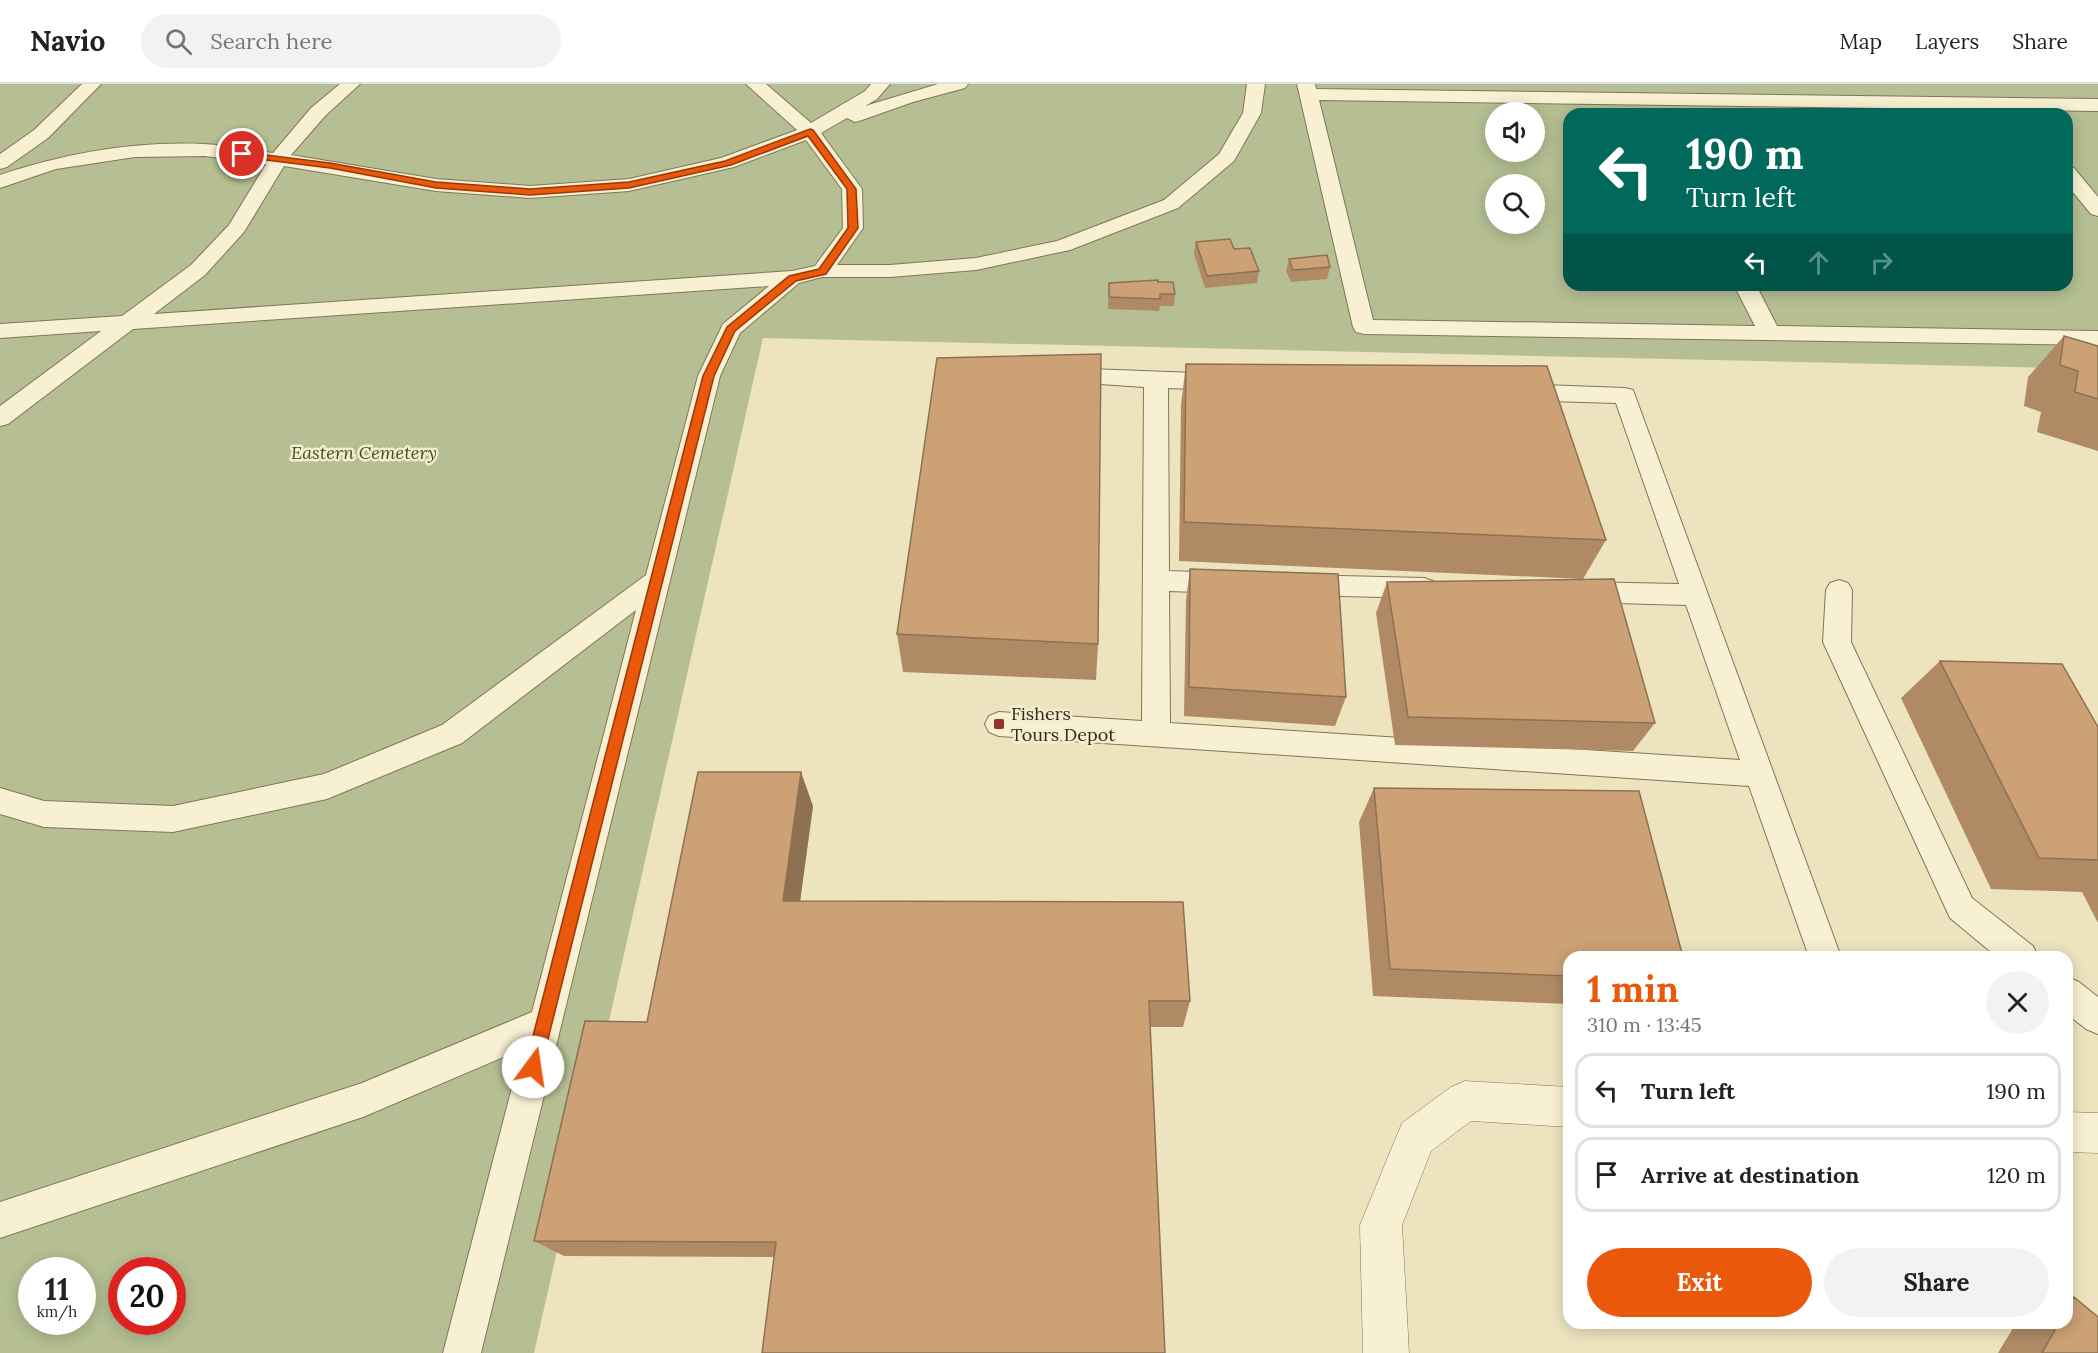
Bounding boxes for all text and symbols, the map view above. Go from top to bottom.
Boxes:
search box [141,14,561,68]
text: Navio [30,23,105,59]
icon: search [162,25,195,58]
text: Search here [210,27,332,55]
text: Map [1839,28,1882,55]
text: Layers [1915,28,1979,55]
text: Share [2012,28,2068,55]
map controls [1485,102,1545,234]
button: sound [1485,102,1545,162]
text: 190 m [1686,127,1804,181]
pin [216,128,267,179]
icon: left [1587,132,1665,210]
icon: arrive [225,137,258,170]
button: search [1485,174,1545,234]
text: Turn left [1686,180,1796,214]
icon: left [1739,246,1772,279]
icon: ahead [1802,246,1835,279]
icon: right [1865,246,1898,279]
park label: Eastern Cemetery [291,441,437,464]
place label: Fishers Tours Depot [1011,702,1115,746]
marker: Fishers Tours Depot [992,717,1006,731]
text: 1 min [1587,966,1679,1012]
button: close [1986,971,2049,1034]
text: 310 m · 13:45 [1587,1012,1702,1037]
position arrow [501,1035,565,1099]
icon: left [1590,1074,1623,1107]
text: Turn left [1641,1077,1735,1105]
text: 190 m [1986,1077,2046,1105]
icon: arrive [1590,1158,1623,1191]
text: Arrive at destination [1641,1161,1859,1189]
text: 120 m [1987,1161,2046,1189]
button: Exit [1587,1248,1812,1317]
button: Share [1824,1248,2049,1317]
speed limit sign: 20 [108,1257,186,1335]
text: 11 [45,1270,69,1308]
text: km/h [37,1302,77,1321]

